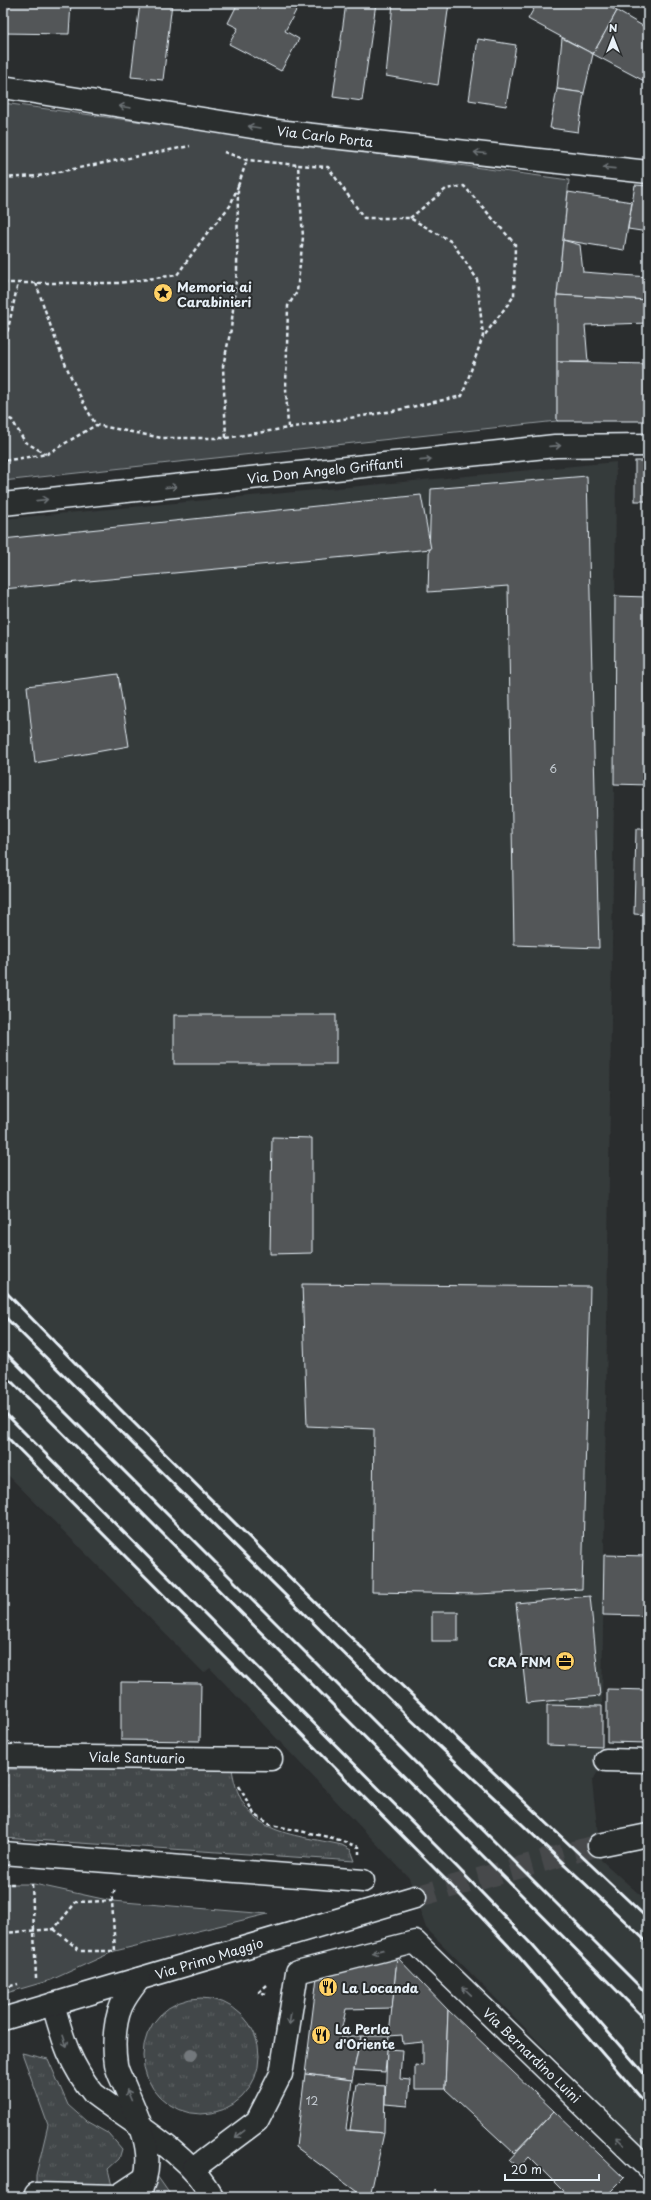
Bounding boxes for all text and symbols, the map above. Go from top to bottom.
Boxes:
north arrow [593,18,633,58]
text: N [609,19,618,36]
one-way arrow [119,103,132,111]
street label: Via Carlo Porta [276,121,375,151]
one-way arrow [248,123,261,131]
one-way arrow [474,150,487,157]
one-way arrow [603,164,616,172]
place label: Memoria ai Carabinieri [177,277,252,311]
place icon: Memoria ai Carabinieri [152,282,174,304]
one-way arrow [548,442,561,449]
street label: Via Don Angelo Griffanti [246,452,404,488]
one-way arrow [419,456,432,463]
one-way arrow [164,483,177,490]
one-way arrow [35,496,48,504]
house number: 6 [549,760,557,777]
office icon: CRA FNM [554,1650,576,1672]
place label: CRA FNM [488,1652,551,1671]
street label: Viale Santuario [89,1747,185,1767]
street label: Via Primo Maggio [153,1933,265,1983]
one-way arrow [371,1948,384,1956]
restaurant icon: La Locanda [317,1976,339,1998]
place label: La Locanda [342,1978,419,1997]
one-way arrow [462,1987,472,1996]
street label: Via Bernardino Luini [479,2003,585,2107]
one-way arrow [285,2012,293,2025]
place label: La Perla d'Oriente [335,2019,395,2053]
restaurant icon: La Perla d'Oriente [310,2024,332,2046]
one-way arrow [61,2035,69,2047]
one-way arrow [125,2090,132,2102]
house number: 12 [306,2092,319,2109]
one-way arrow [234,2129,245,2138]
one-way arrow [615,2136,625,2145]
scale bar [505,2156,599,2182]
text: 20 m [511,2160,542,2178]

